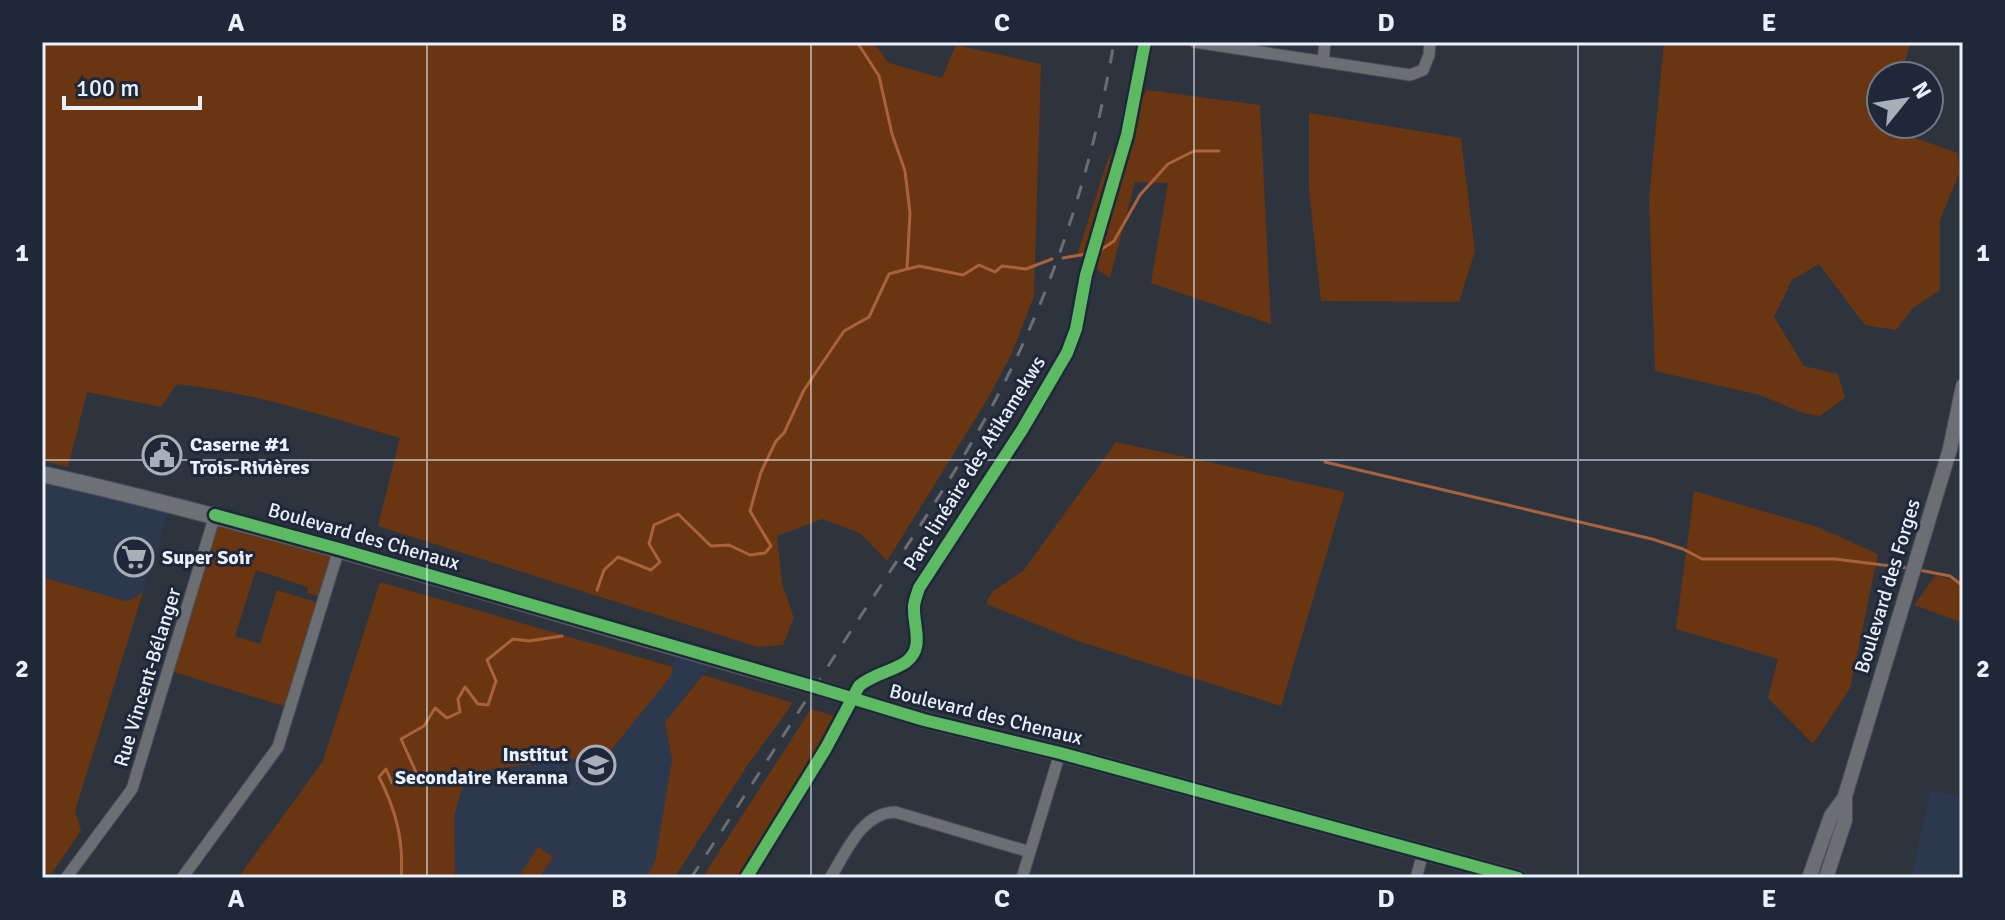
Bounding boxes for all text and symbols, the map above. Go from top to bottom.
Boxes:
text: A [228,7,245,39]
text: B [611,7,627,39]
text: C [994,7,1010,39]
text: D [1377,7,1395,39]
text: E [1762,7,1776,39]
scale bar [64,60,200,110]
north arrow [1865,60,1945,140]
text: 100 m [76,73,139,103]
text: N [1906,77,1937,104]
text: 1 [15,237,29,269]
text: 1 [1976,237,1990,269]
street label: Parc linéaire des Atikamekws [898,351,1051,575]
place label: Caserne #1 Trois-Rivières [190,432,309,480]
public building icon: Caserne #1 Trois-Rivières [141,434,183,476]
street label: Boulevard des Forges [1849,496,1926,676]
street label: Boulevard des Chenaux [265,497,463,576]
supermarket icon: Super Soir [113,536,155,578]
place label: Super Soir [162,545,253,570]
street label: Rue Vincent-Bélanger [108,584,187,770]
text: 2 [15,653,29,685]
text: 2 [1976,653,1990,685]
street label: Boulevard des Chenaux [887,678,1085,751]
place label: Institut Secondaire Keranna [395,742,569,790]
school or university icon: Institut Secondaire Keranna [575,744,617,786]
text: A [228,883,245,915]
text: B [611,883,627,915]
text: C [994,883,1010,915]
text: D [1377,883,1395,915]
text: E [1762,883,1776,915]

